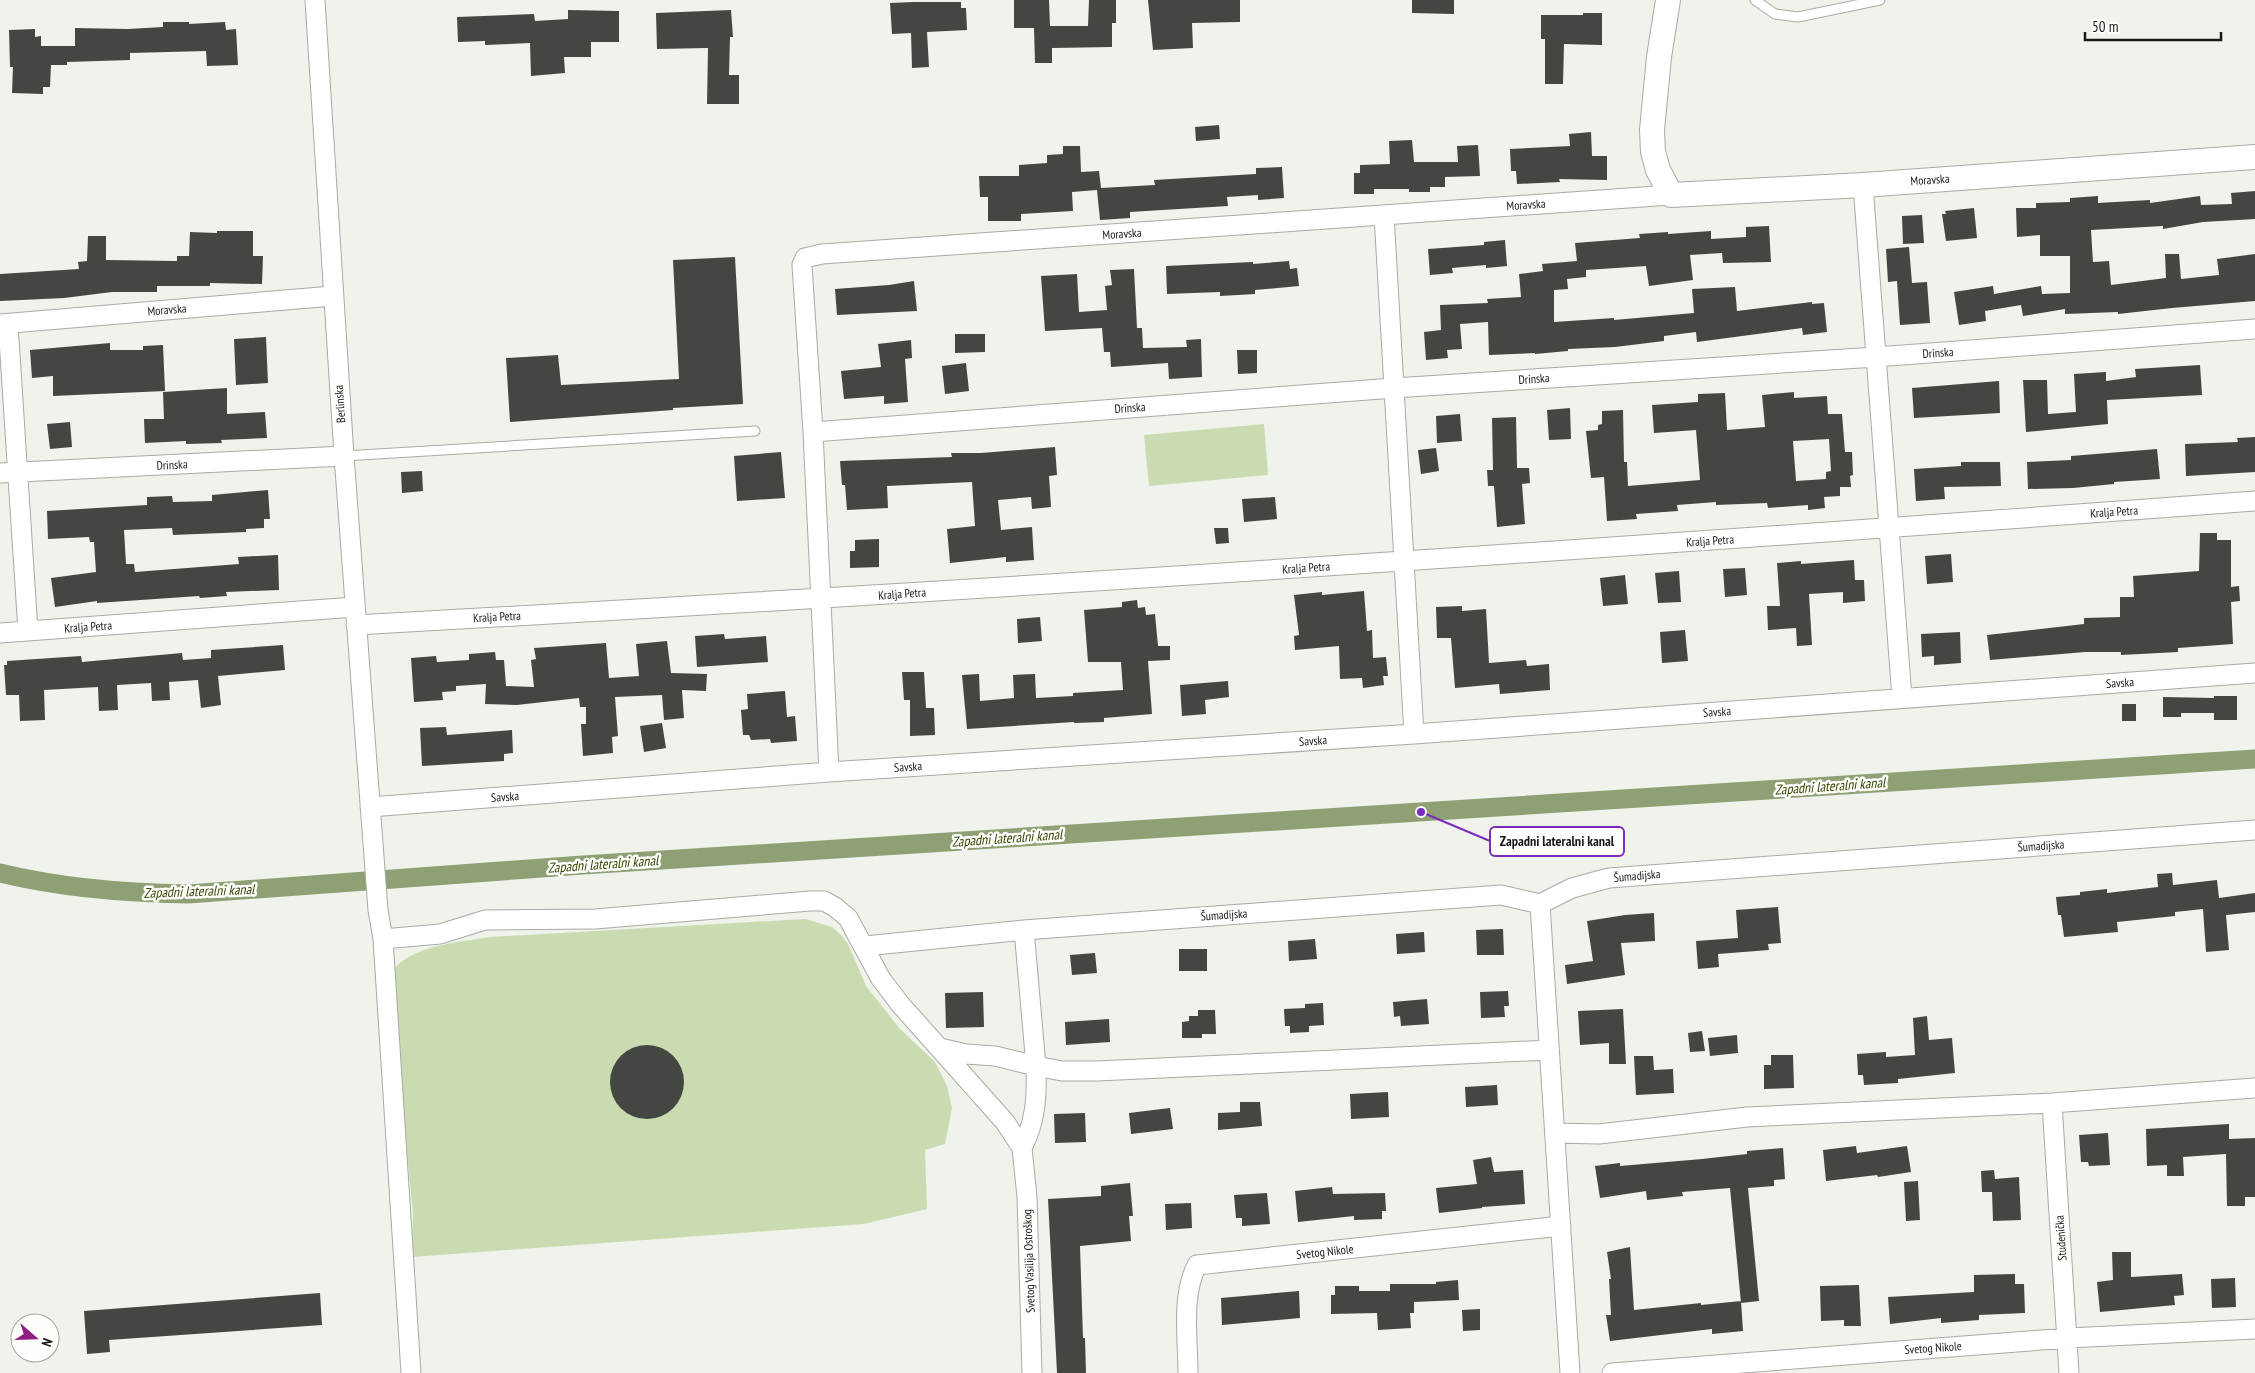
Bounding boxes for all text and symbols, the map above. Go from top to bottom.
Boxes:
scale bar [2085,10,2221,42]
text: 50 m [2092,17,2118,36]
street label: Moravska [1910,171,1950,188]
street label: Moravska [1506,196,1546,213]
street label: Moravska [1102,225,1142,242]
street label: Moravska [147,300,187,319]
street label: Drinska [1922,344,1954,361]
street label: Drinska [1518,370,1550,387]
street label: Berlinska [331,384,348,424]
street label: Drinska [1114,399,1146,416]
street label: Drinska [156,456,188,473]
street label: Kralja Petra [2090,502,2139,521]
street label: Kralja Petra [1686,531,1735,550]
street label: Kralja Petra [1282,558,1331,577]
street label: Kralja Petra [878,584,927,603]
street label: Kralja Petra [473,608,521,625]
street label: Kralja Petra [64,617,113,636]
street label: Savska [2105,674,2135,691]
street label: Savska [1702,703,1732,720]
street label: Savska [1298,732,1328,749]
street label: Savska [893,758,923,775]
water label: Zapadni lateralni kanal [1774,773,1888,799]
street label: Savska [490,788,520,805]
water label: Zapadni lateralni kanal [951,825,1065,851]
callout: Zapadni lateralni kanal [1490,827,1624,856]
text: Zapadni lateralni kanal [1500,832,1615,850]
street label: Šumadijska [2017,836,2065,855]
water label: Zapadni lateralni kanal [547,851,661,877]
street label: Šumadijska [1613,866,1661,885]
water label: Zapadni lateralni kanal [143,880,256,902]
street label: Šumadijska [1200,905,1248,924]
street label: Svetog Vasilija Ostroškog [1019,1209,1038,1313]
street label: Studenička [2051,1215,2070,1261]
street label: Svetog Nikole [1296,1241,1354,1262]
north arrow [10,1313,60,1363]
text: N [37,1336,57,1349]
street label: Svetog Nikole [1904,1338,1962,1357]

